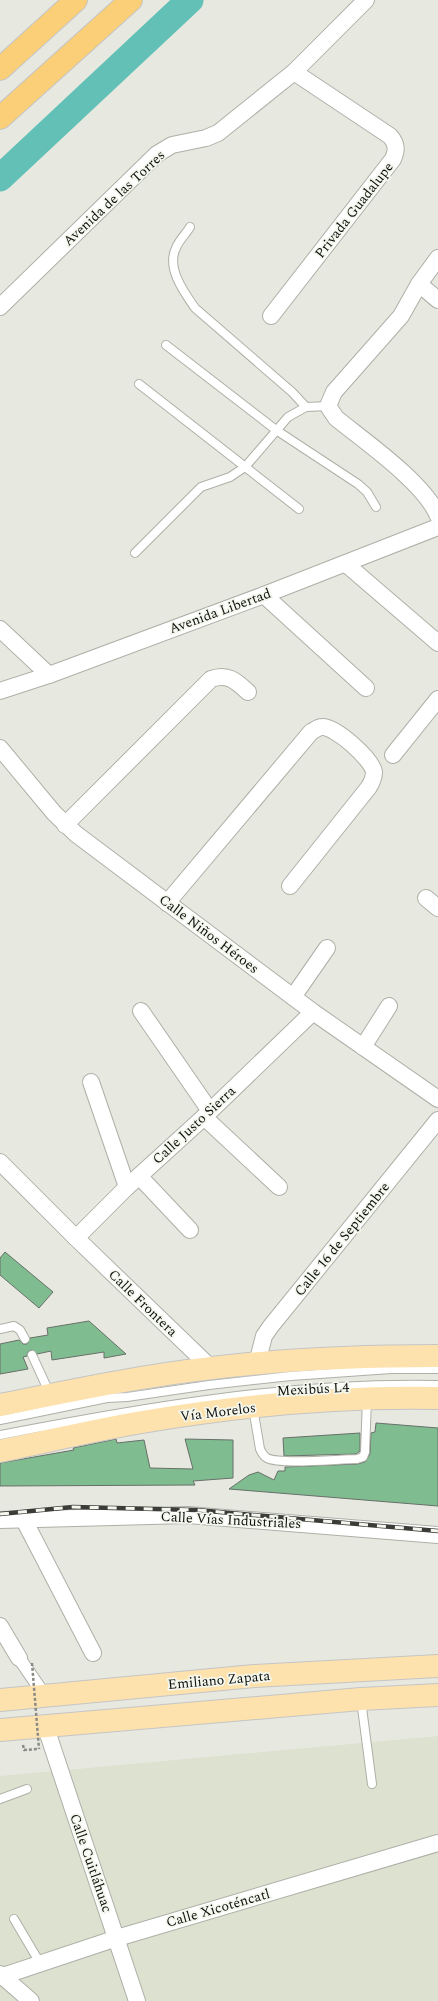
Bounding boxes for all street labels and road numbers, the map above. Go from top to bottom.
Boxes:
street label: Avenida de las Torres [58,145,170,251]
street label: Privada Guadalupe [310,157,399,263]
street label: Avenida Libertad [166,583,274,639]
street label: Calle Niños Héroes [155,889,263,979]
street label: Calle Justo Sierra [148,1081,240,1169]
street label: Calle 16 de Septiembre [289,1177,395,1301]
street label: Calle Frontera [104,1264,182,1342]
street label: Mexibús L4 [276,1377,350,1401]
street label: Vía Morelos [179,1397,257,1427]
street label: Calle Vías Industriales [160,1506,302,1534]
street label: Emiliano Zapata [167,1665,271,1695]
street label: Calle Cuitláhuac [64,1811,118,1916]
street label: Calle Xicoténcatl [164,1883,272,1933]

